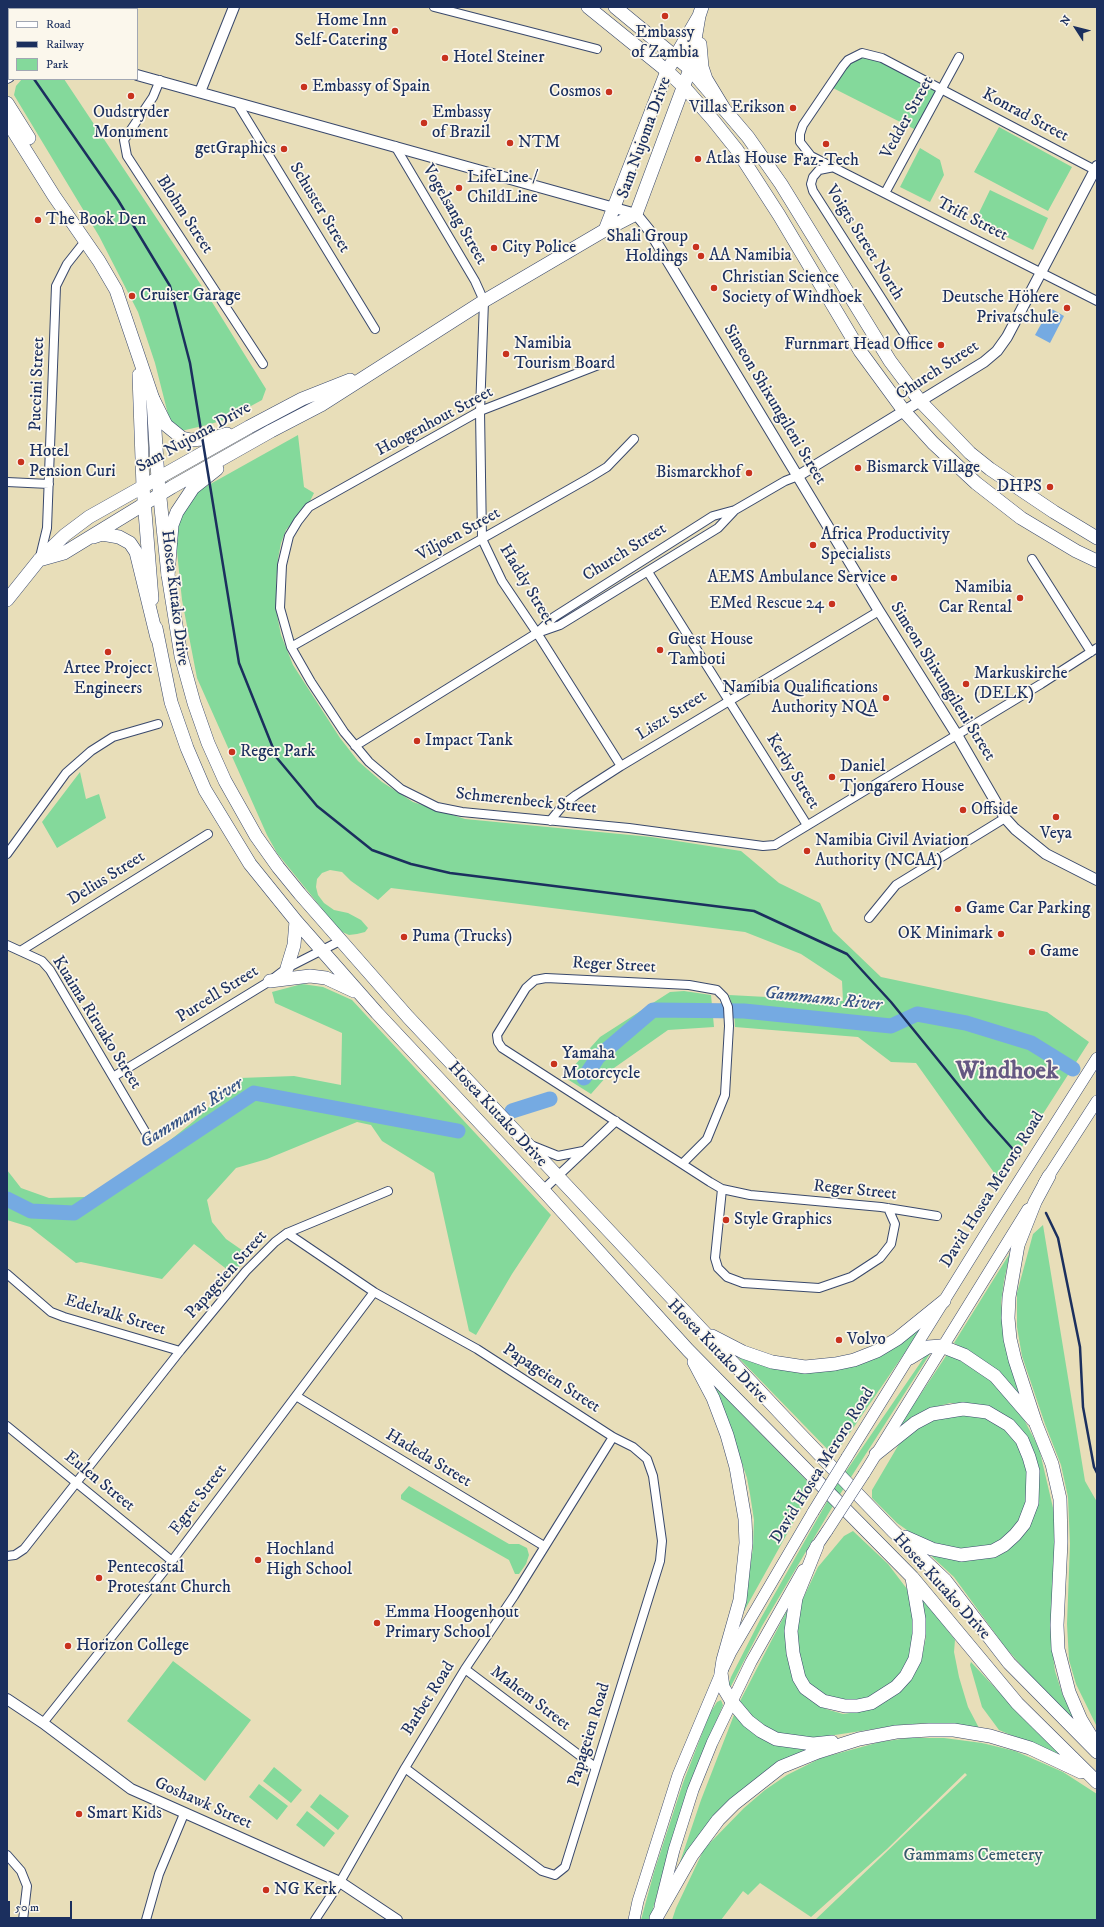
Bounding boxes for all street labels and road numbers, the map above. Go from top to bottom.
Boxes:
street label: Vedder Street [877,73,939,163]
street label: Sam Nujoma Drive [613,74,677,202]
street label: Konrad Street [978,85,1072,147]
street label: Schuster Street [284,159,354,257]
street label: Vogelsang Street [417,161,491,269]
street label: Blohm Street [151,172,217,258]
street label: Voigts Street North [820,182,908,304]
street label: Trift Street [933,194,1011,246]
street label: Simeon Shixungileni Street [718,321,830,489]
street label: Puccini Street [26,337,50,431]
street label: Church Street [893,337,983,405]
street label: Hoogenhout Street [373,383,497,461]
street label: Sam Nujoma Drive [133,398,255,478]
street label: Viljoen Street [414,504,504,566]
street label: Church Street [579,519,671,587]
street label: Hosea Kutako Drive [156,529,192,667]
street label: Haddy Street [494,541,558,629]
street label: Simeon Shixungileni Street [885,599,999,765]
street label: Liszt Street [633,686,711,746]
street label: Kerby Street [761,731,823,813]
street label: Schmerenbeck Street [454,784,598,820]
street label: Delius Street [65,847,149,911]
street label: Kuaima Riruako Street [47,953,145,1093]
street label: Reger Street [572,954,656,978]
street label: Purcell Street [173,962,263,1028]
street label: Hosea Kutako Drive [443,1058,551,1172]
street label: David Hosea Meroro Road [937,1108,1049,1272]
street label: Reger Street [812,1176,898,1206]
street label: Papageien Street [182,1226,272,1324]
street label: Edelvalk Street [62,1291,168,1341]
street label: Hosea Kutako Drive [662,1296,772,1408]
street label: Papageien Street [498,1340,604,1418]
street label: David Hosea Meroro Road [767,1384,879,1548]
street label: Hadeda Street [381,1425,475,1493]
street label: Eulen Street [60,1447,138,1517]
street label: Egret Street [166,1461,232,1539]
street label: Hosea Kutako Drive [888,1529,994,1645]
street label: Barbet Road [398,1658,460,1740]
street label: Mahem Street [486,1662,574,1736]
street label: Papageien Road [565,1681,615,1789]
street label: Goshawk Street [151,1773,255,1835]

